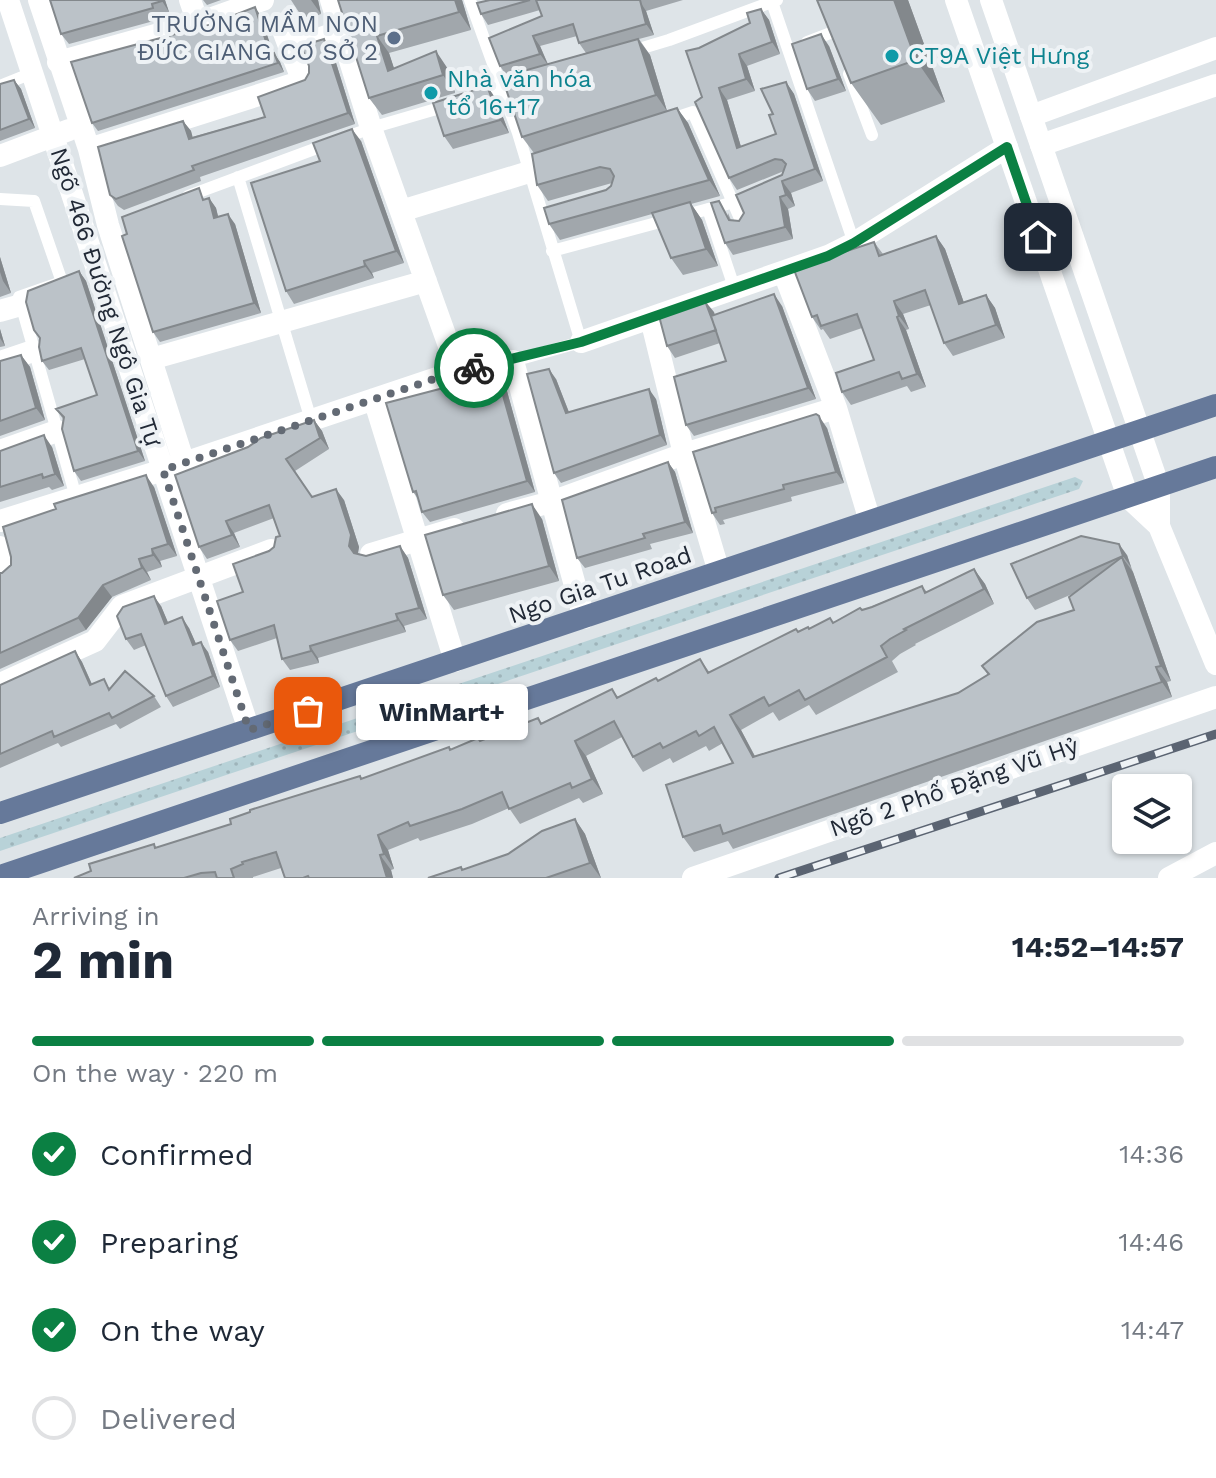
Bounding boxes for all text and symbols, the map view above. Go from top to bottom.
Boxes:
place label: TRƯỜNG MẦM NON ĐỨC GIANG CƠ SỞ 2 [137,8,378,66]
marker: TRƯỜNG MẦM NON ĐỨC GIANG CƠ SỞ 2 [385,29,403,47]
place label: CT9A Việt Hưng [908,42,1090,70]
marker: CT9A Việt Hưng [883,47,901,65]
place label: Nhà văn hóa tổ 16+17 [447,65,592,121]
marker: Nhà văn hóa tổ 16+17 [422,84,440,102]
street label: Ngõ 466 Đường Ngô Gia Tự [44,144,168,450]
pin [1004,203,1072,271]
icon: home [1016,215,1060,259]
courier [434,328,514,408]
icon: bike [452,346,496,390]
street label: Ngo Gia Tu Road [505,541,695,629]
pin [274,677,342,745]
callout: WinMart+ [356,683,528,739]
icon: bag [286,689,330,733]
text: WinMart+ [379,697,505,727]
street label: Ngõ 2 Phố Đặng Vũ Hỷ [826,731,1083,843]
map controls [1112,774,1192,854]
button: layers [1112,774,1192,854]
text: Arriving in [32,901,160,931]
text: 14:52–14:57 [1012,929,1184,964]
text: 2 min [32,930,174,991]
text: On the way · 220 m [32,1058,278,1088]
icon: check [32,1132,76,1176]
text: Confirmed [100,1137,254,1172]
text: 14:36 [1119,1139,1184,1169]
icon: check [32,1220,76,1264]
text: Preparing [100,1225,238,1260]
text: 14:46 [1119,1227,1184,1257]
icon: check [32,1308,76,1352]
text: On the way [100,1313,265,1348]
text: 14:47 [1121,1315,1184,1345]
text: Delivered [100,1401,237,1436]

